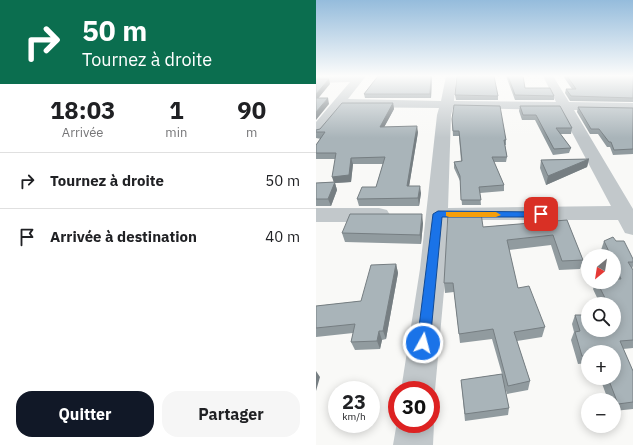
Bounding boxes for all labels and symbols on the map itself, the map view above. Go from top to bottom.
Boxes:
pin [524,197,558,231]
north arrow [581,249,621,289]
position arrow [402,322,444,364]
speed limit sign: 30 [388,381,440,433]

